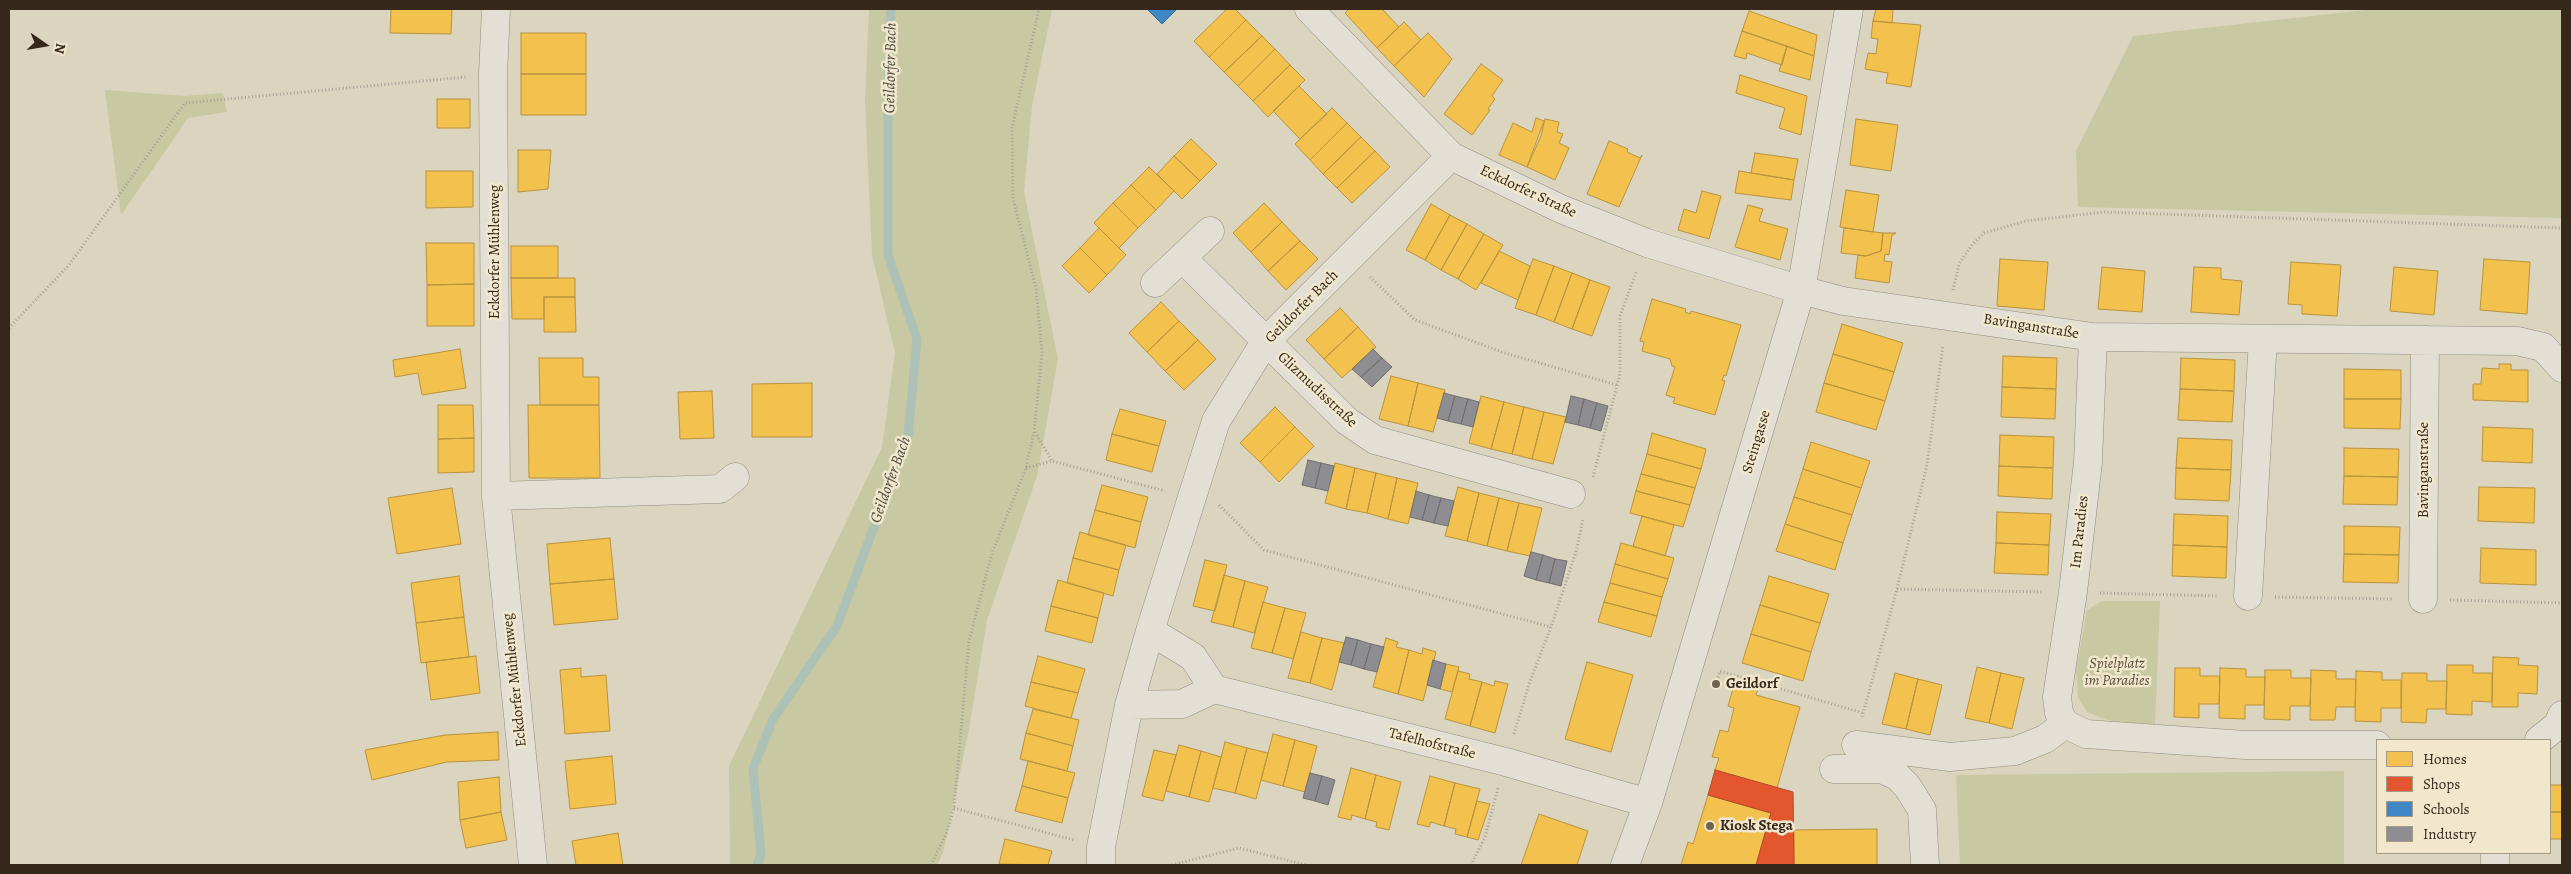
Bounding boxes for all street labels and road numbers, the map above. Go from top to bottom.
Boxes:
street label: Eckdorfer Straße [1477,162,1579,222]
street label: Eckdorfer Mühlenweg [486,185,504,319]
street label: Geildorfer Bach [1262,267,1342,347]
street label: Bavinganstraße [1982,311,2080,343]
street label: Glizmudisstraße [1273,348,1361,432]
street label: Steingasse [1739,408,1775,476]
street label: Bavinganstraße [2415,422,2433,518]
street label: Im Paradies [2067,495,2093,569]
street label: Eckdorfer Mühlenweg [499,612,531,748]
street label: Tafelhofstraße [1387,724,1477,764]

